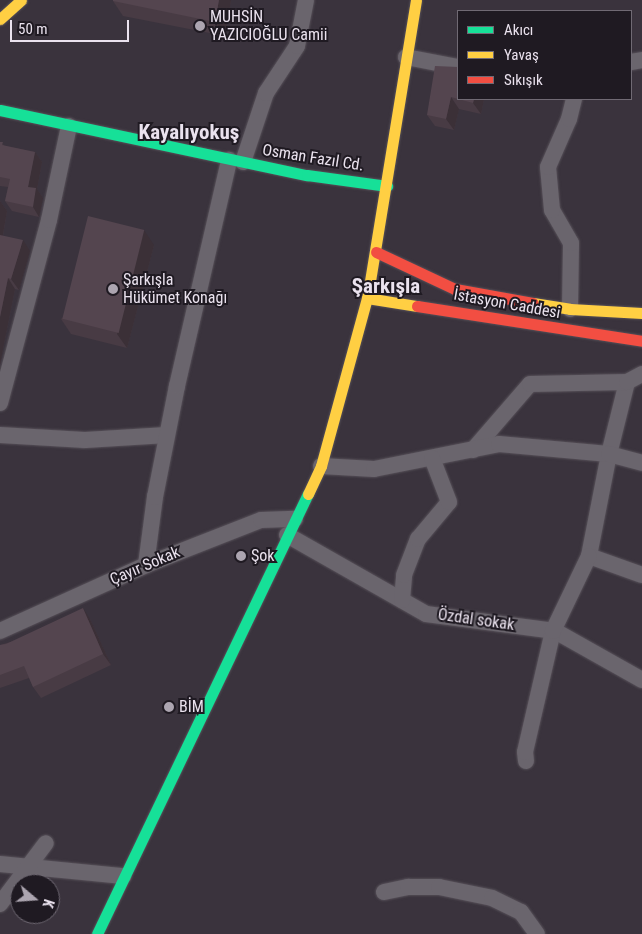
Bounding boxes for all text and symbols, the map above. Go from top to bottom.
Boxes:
place label: MUHSİN YAZICIOĞLU Camii [210,7,327,45]
scale bar [12,10,131,42]
legend [457,10,632,100]
text: 50 m [18,20,48,38]
marker: MUHSİN YAZICIOĞLU Camii [194,20,206,32]
text: Akıcı [504,21,533,39]
text: Yavaş [504,46,539,64]
text: Sıkışık [504,71,543,89]
district label: Kayalıyokuş [139,119,239,145]
street label: Osman Fazıl Cd. [261,141,365,175]
place label: Şarkışla Hükümet Konağı [123,270,227,308]
district label: Şarkışla [352,273,420,299]
marker: Şarkışla Hükümet Konağı [107,283,119,295]
street label: İstasyon Caddesi [452,285,562,323]
street label: Çayır Sokak [107,543,183,589]
place label: Şok [251,546,275,566]
marker: Şok [235,550,247,562]
street label: Özdal sokak [437,605,515,635]
place label: BİM [179,697,204,717]
marker: BİM [163,701,175,713]
north arrow [10,874,60,924]
text: K [40,897,57,909]

